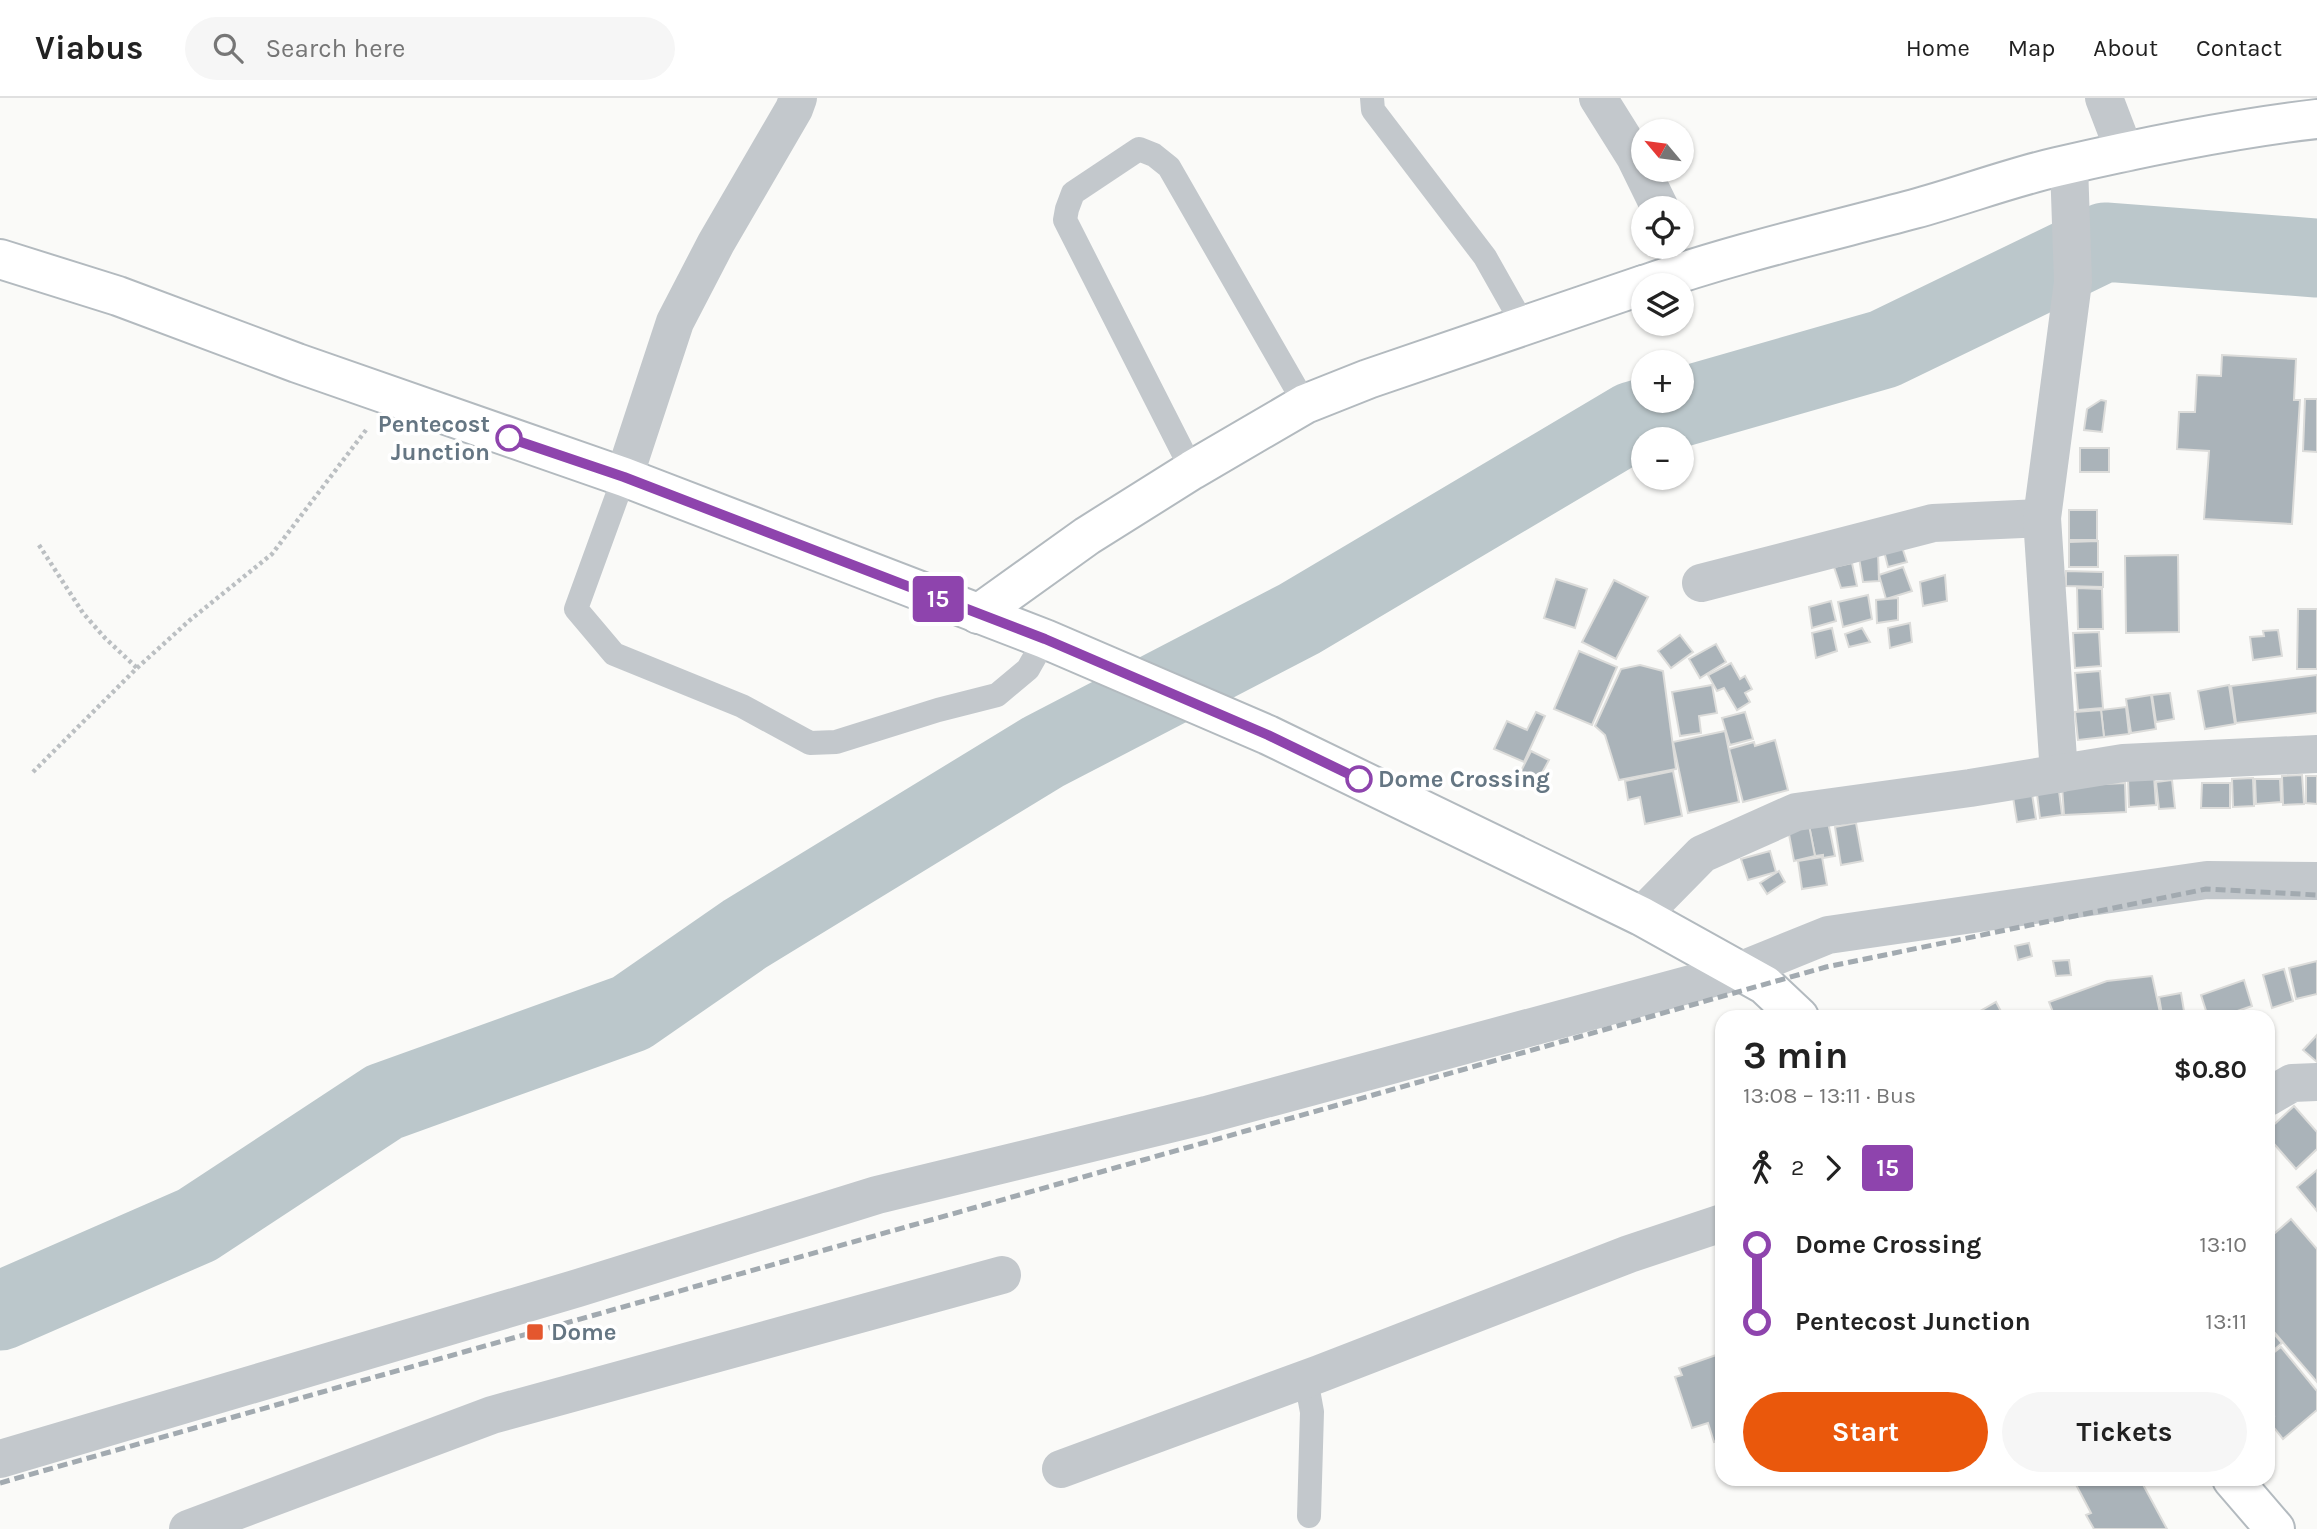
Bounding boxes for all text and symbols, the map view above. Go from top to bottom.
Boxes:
search box [185,17,675,80]
text: Viabus [35,29,143,67]
icon: search [209,29,247,67]
text: Search here [265,33,405,64]
text: Home [1906,34,1970,62]
text: Map [2008,34,2055,62]
text: About [2093,34,2158,62]
text: Contact [2196,34,2282,62]
north arrow [1631,119,1694,182]
map controls [1631,119,1694,490]
button: locate [1631,196,1694,259]
button: layers [1631,273,1694,336]
button: + [1631,350,1694,413]
place label: Pentecost Junction [378,410,490,466]
marker: Pentecost Junction [496,425,522,451]
button: − [1631,427,1694,490]
line badge: 15 [906,576,970,622]
text: 15 [927,585,949,613]
place label: Dome Crossing [1378,765,1550,793]
marker: Dome Crossing [1346,766,1372,792]
text: 3 min [1743,1033,1848,1078]
text: $0.80 [2174,1054,2247,1085]
text: 13:08 – 13:11 · Bus [1743,1082,1916,1109]
icon: walk [1743,1149,1781,1187]
icon: forward [1814,1149,1852,1187]
text: 2 [1791,1154,1804,1181]
text: 15 [1876,1154,1899,1182]
text: Dome Crossing [1795,1229,1981,1260]
text: 13:10 [2199,1231,2247,1258]
text: Pentecost Junction [1795,1306,2031,1337]
text: 13:11 [2205,1308,2247,1335]
place label: Dome [551,1318,617,1346]
marker: Dome [525,1322,545,1342]
button: Start [1743,1392,1988,1472]
button: Tickets [2002,1392,2247,1472]

